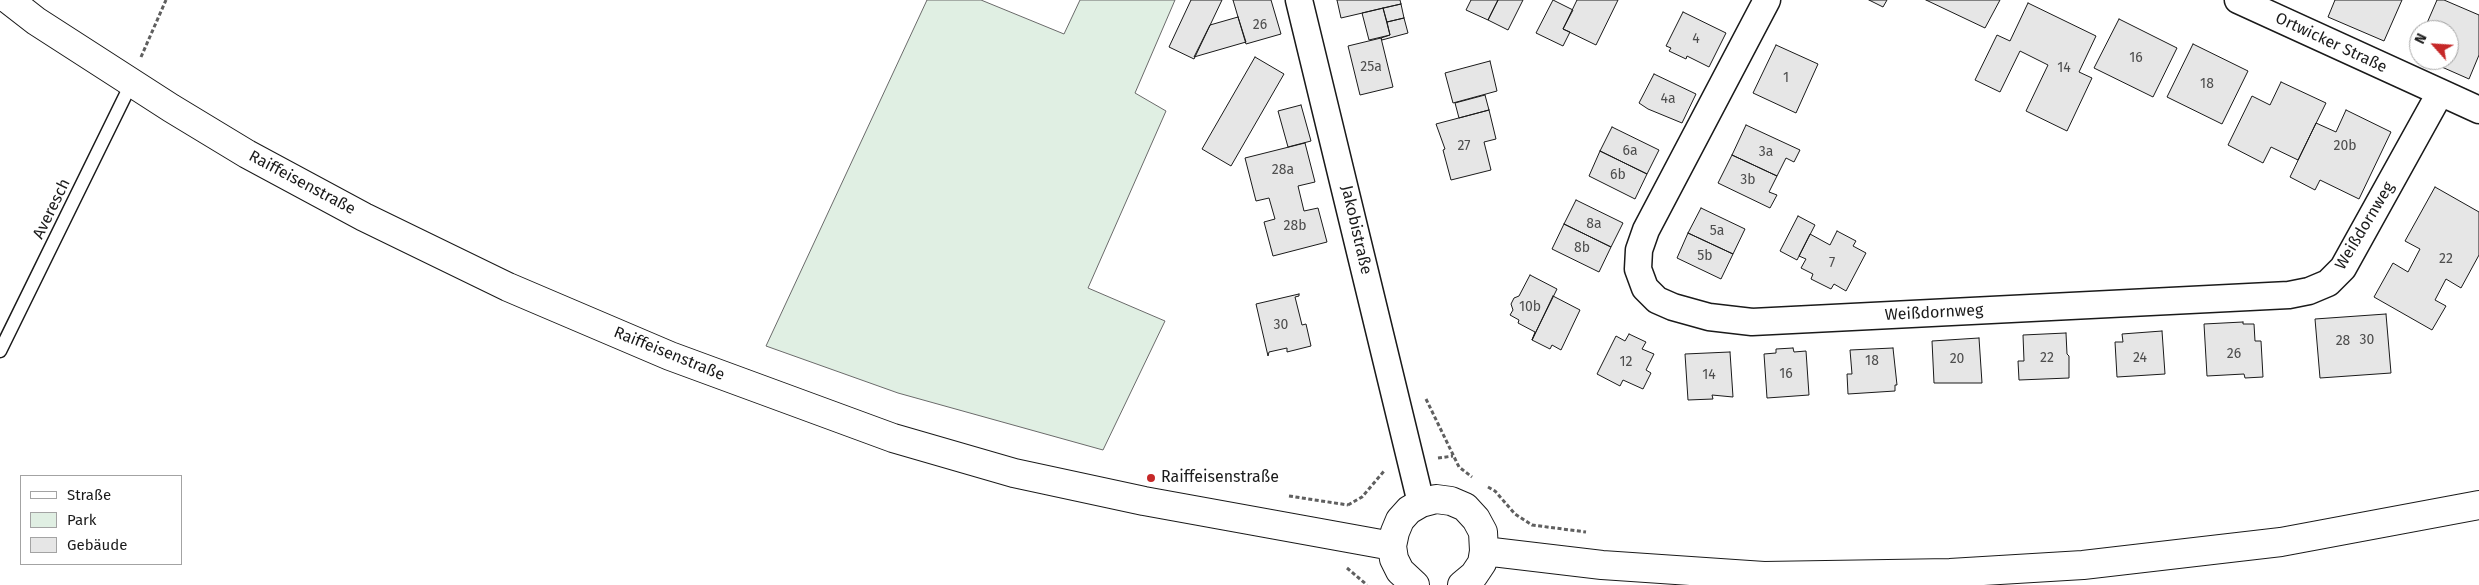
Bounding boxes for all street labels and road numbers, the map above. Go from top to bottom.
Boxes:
street label: Ortwicker Straße [2272,9,2390,77]
street label: Raiffeisenstraße [245,147,359,219]
street label: Averesch [29,176,75,242]
street label: Weißdornweg [2331,179,2399,273]
street label: Jakobistraße [1336,184,1376,276]
street label: Weißdornweg [1884,301,1984,325]
street label: Raiffeisenstraße [611,323,727,385]

